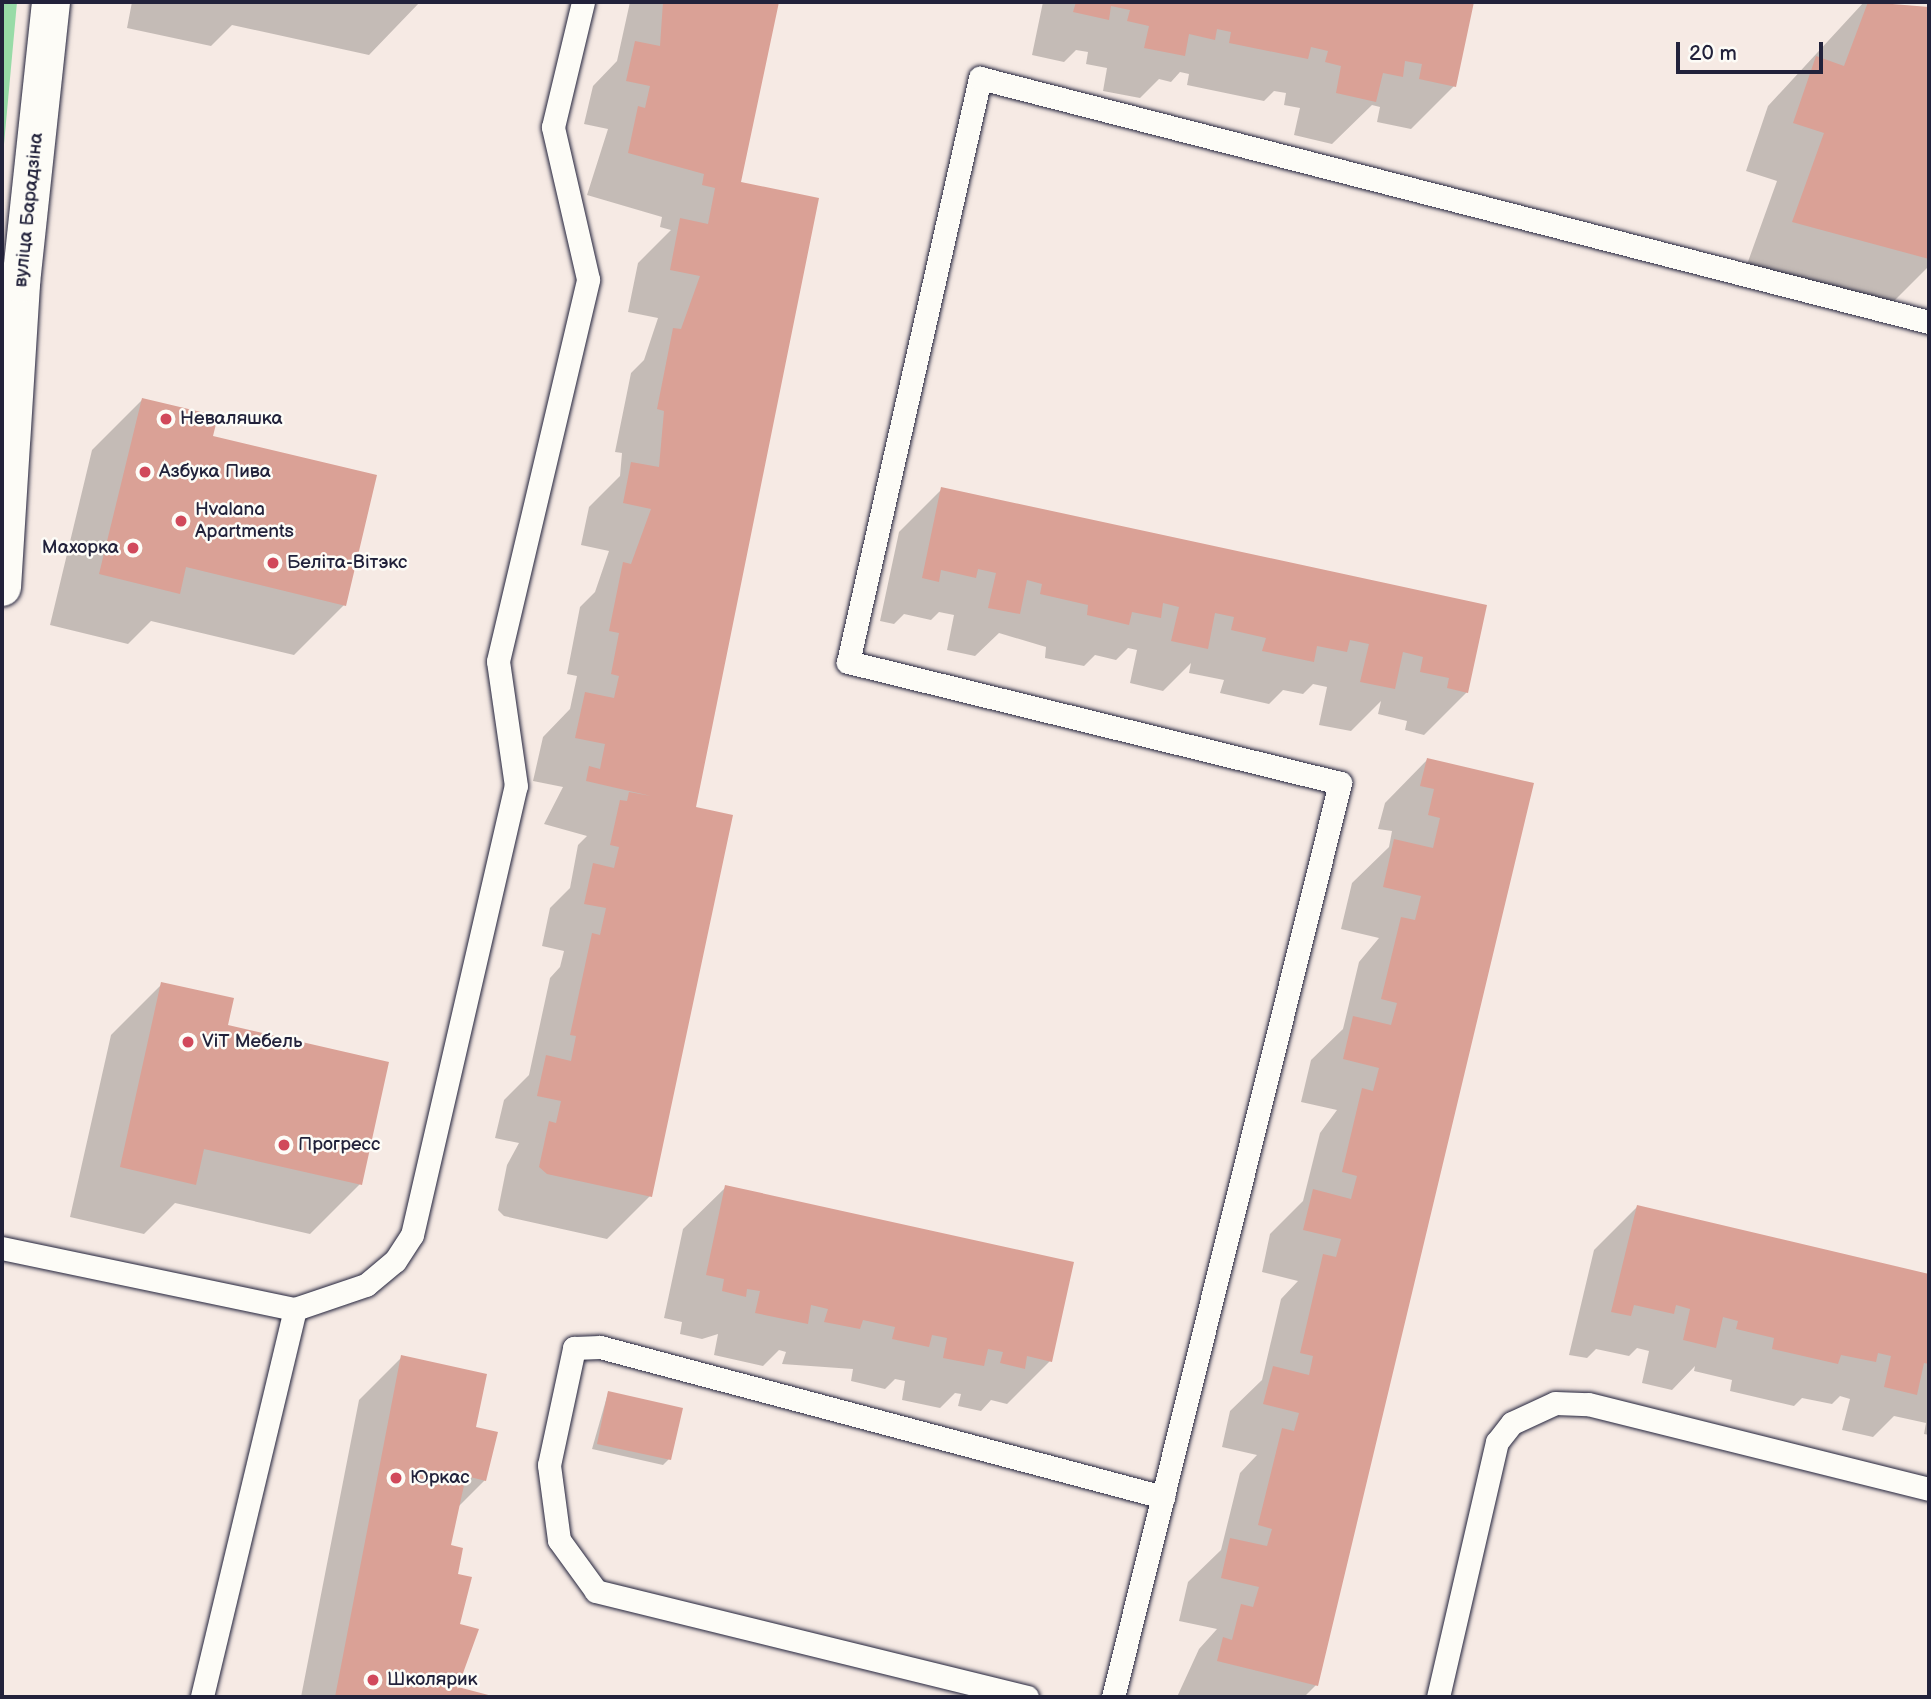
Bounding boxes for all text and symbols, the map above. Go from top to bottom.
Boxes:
scale bar [1679,28,1826,72]
text: 20 m [1689,41,1737,66]
street label: вуліца Барадзіна [10,132,48,288]
place label: Неваляшка [180,408,283,430]
marker: Неваляшка [158,411,174,427]
place label: Азбука Пива [159,461,271,483]
marker: Азбука Пива [137,464,153,480]
place label: Hvalana Apartments [195,499,294,543]
marker: Hvalana Apartments [173,513,189,529]
place label: Махорка [42,537,119,559]
marker: Махорка [125,540,141,556]
place label: Беліта-Вітэкс [287,552,407,574]
marker: Беліта-Вітэкс [265,555,281,571]
place label: ViT Мебель [202,1031,302,1053]
marker: ViT Мебель [180,1034,196,1050]
place label: Прогресс [298,1134,380,1156]
marker: Прогресс [276,1137,292,1153]
place label: Юркас [410,1467,470,1489]
marker: Юркас [388,1470,404,1486]
place label: Школярик [387,1669,478,1691]
marker: Школярик [365,1672,381,1688]

